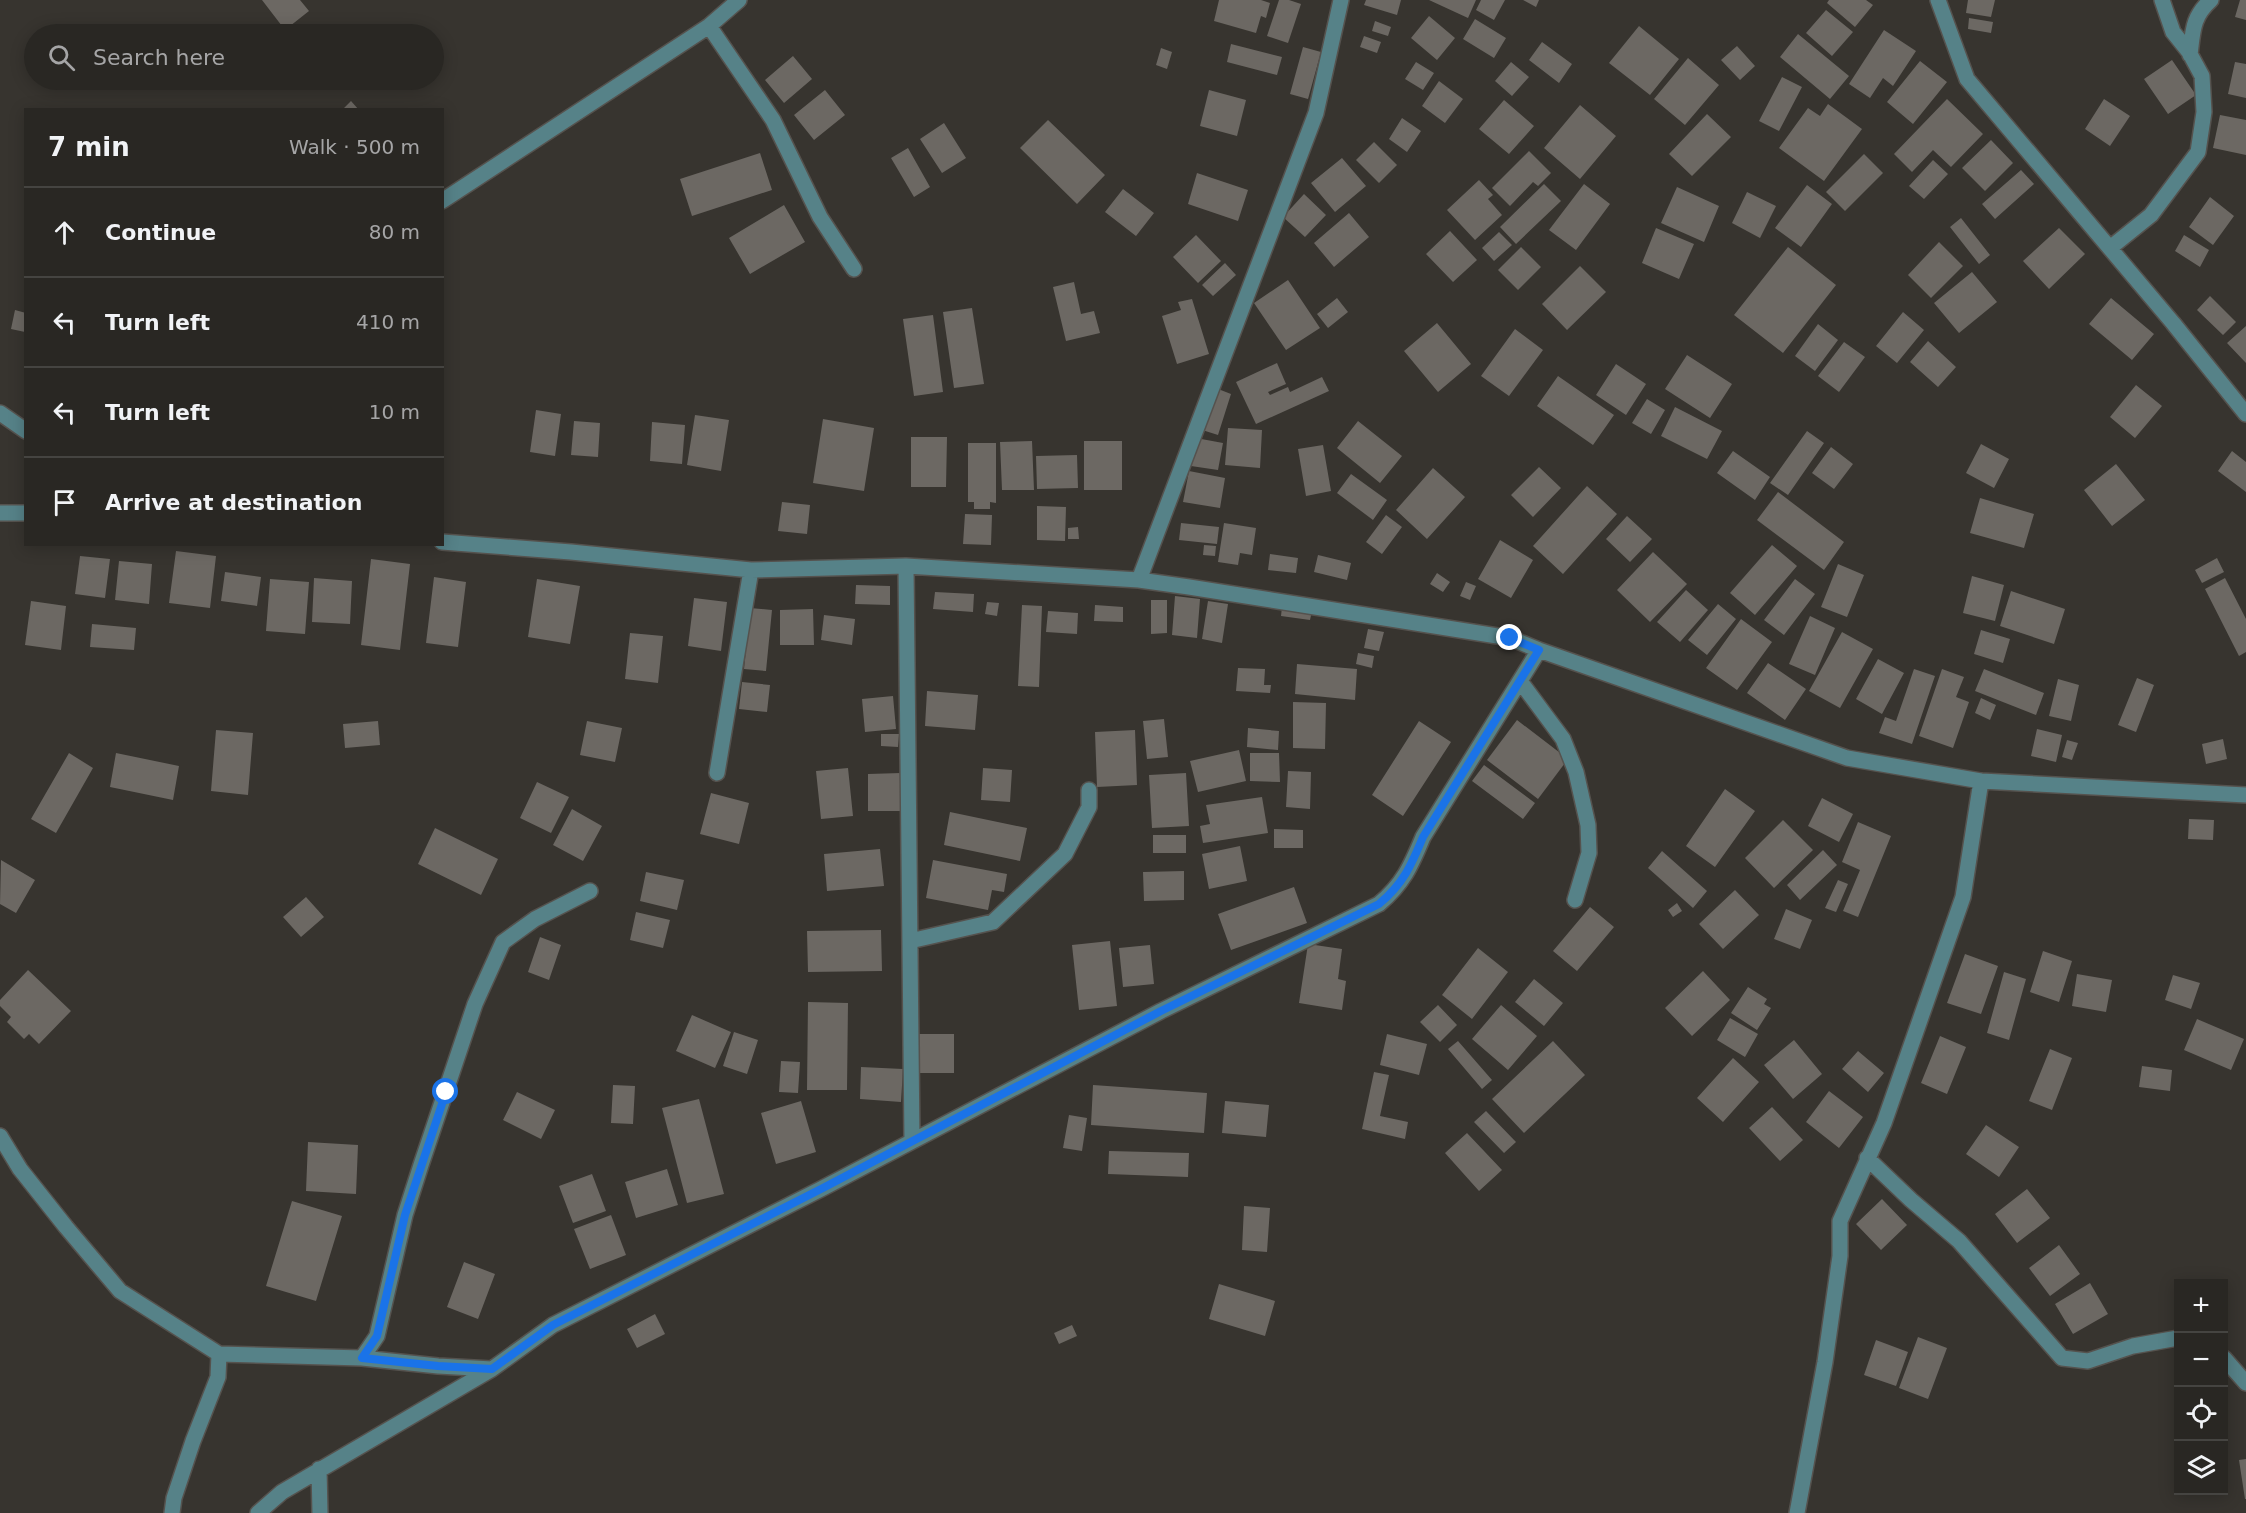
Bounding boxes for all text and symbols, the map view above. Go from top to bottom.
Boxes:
search box [24,24,444,90]
icon: search [45,41,78,74]
text: Search here [93,45,225,70]
text: 7 min [48,132,130,162]
text: Walk · 500 m [289,135,420,159]
icon: ahead [48,216,81,249]
text: Continue [105,220,216,245]
text: 80 m [369,220,420,244]
icon: left [48,306,81,339]
text: Turn left [105,310,210,335]
text: 410 m [356,310,420,334]
icon: left [48,396,81,429]
text: Turn left [105,400,210,425]
text: 10 m [369,400,420,424]
icon: arrive [48,486,81,519]
text: Arrive at destination [105,490,362,515]
route end [1496,624,1522,650]
route start [432,1078,458,1104]
map controls [2174,1279,2228,1495]
button: + [2174,1279,2228,1333]
button: − [2174,1333,2228,1387]
button: locate [2174,1387,2228,1441]
button: layers [2174,1441,2228,1495]

